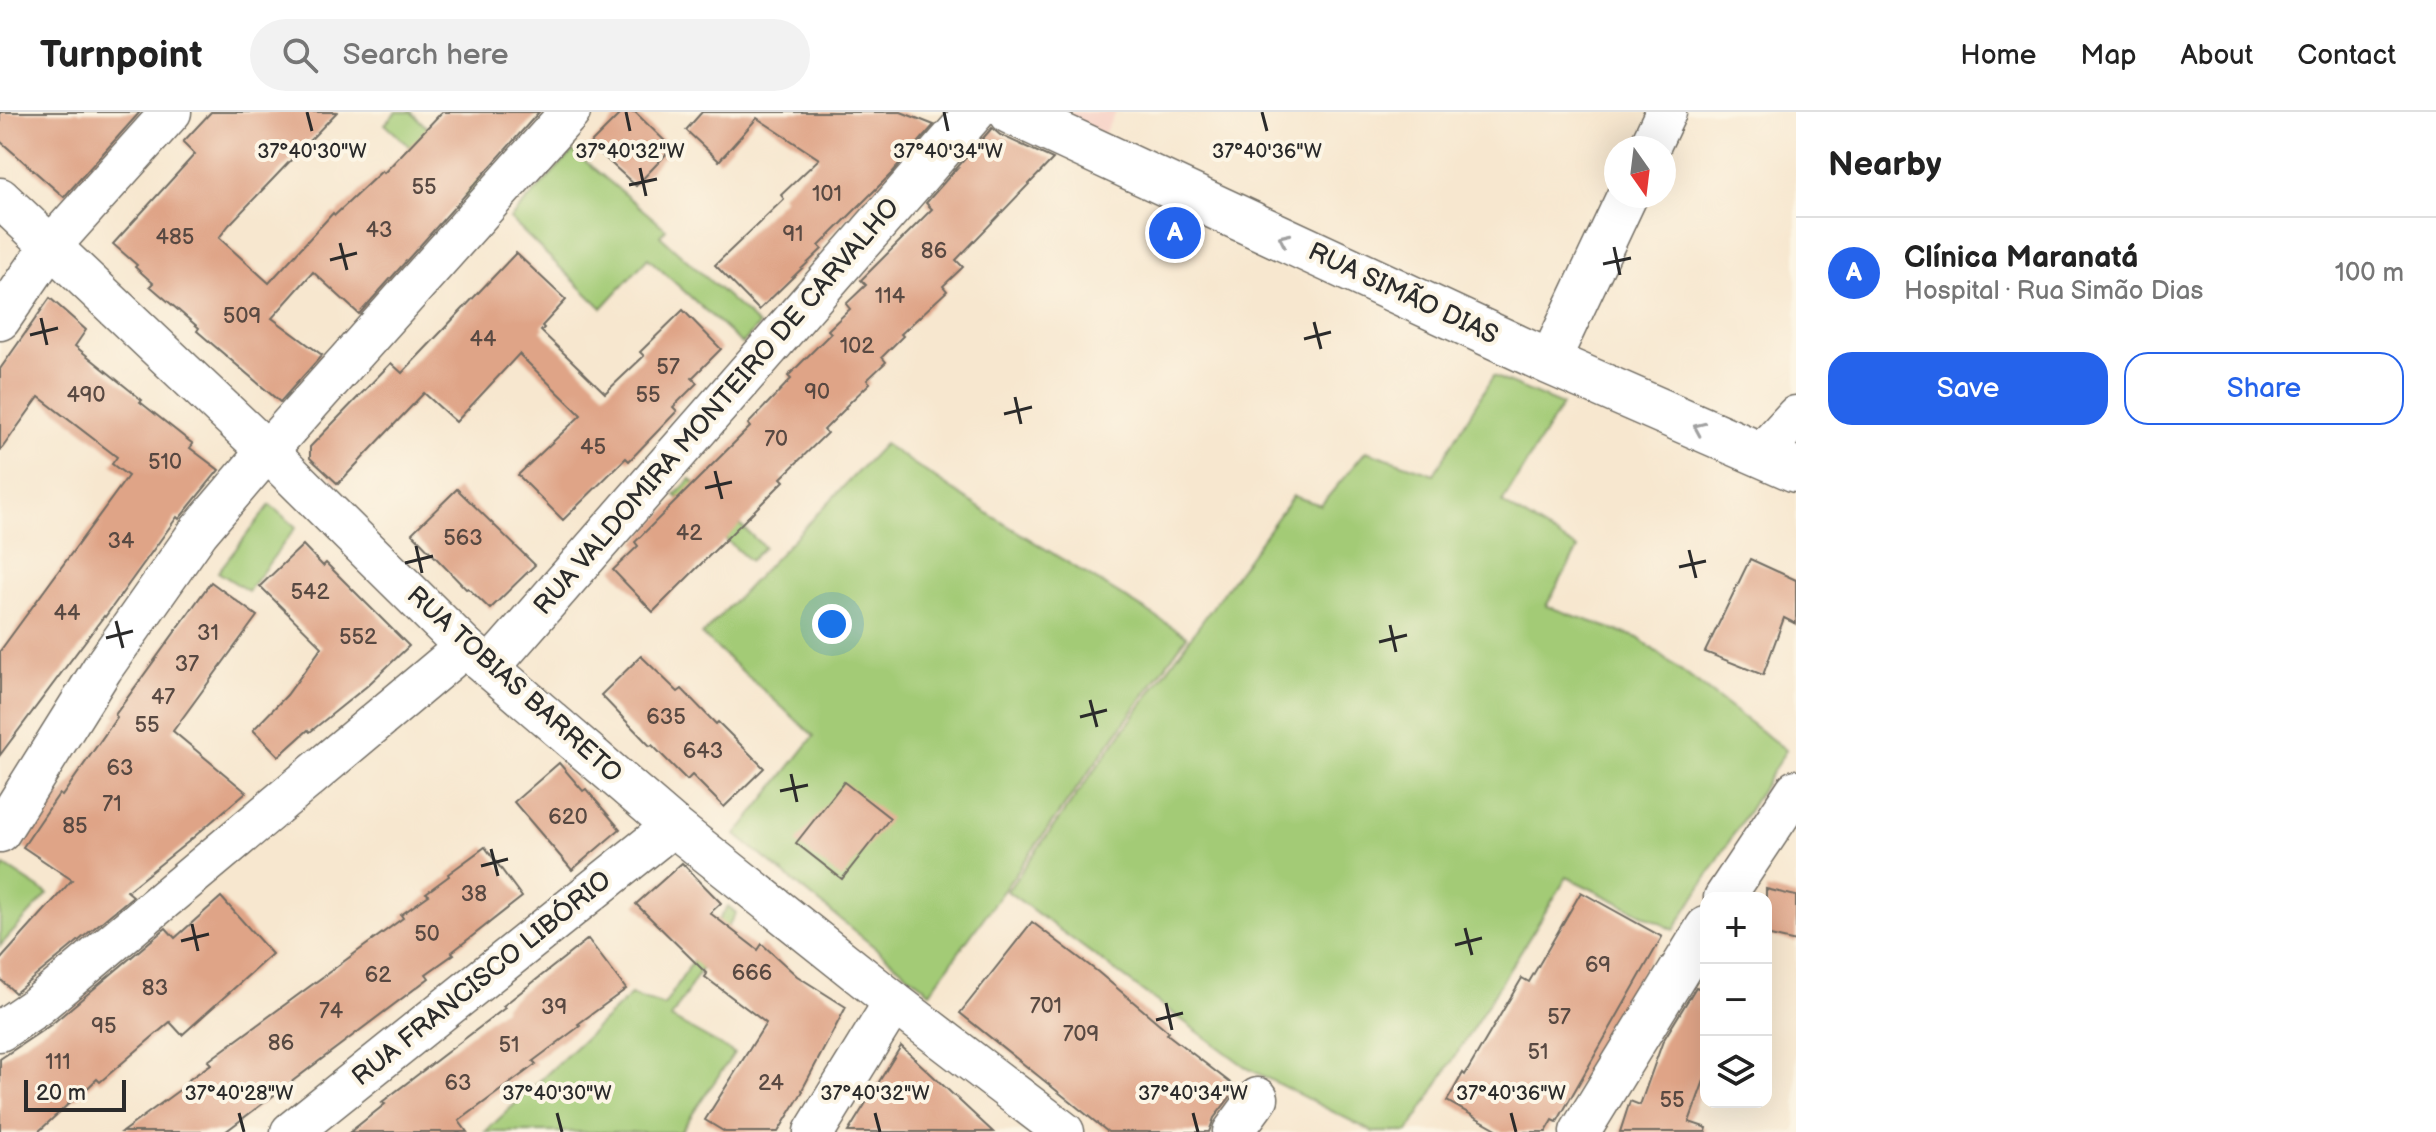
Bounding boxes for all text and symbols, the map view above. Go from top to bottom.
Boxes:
search box [250,19,810,91]
text: Turnpoint [40,33,202,78]
icon: search [278,33,322,77]
text: Search here [342,37,509,73]
text: Home [1960,39,2036,72]
text: Map [2080,39,2137,72]
text: About [2181,39,2253,72]
text: Contact [2297,39,2396,72]
north arrow [1604,136,1676,208]
text: 37°40'30"W [257,140,367,164]
text: 37°40'32"W [575,140,685,164]
text: 37°40'34"W [893,140,1003,164]
text: 37°40'36"W [1212,140,1322,164]
text: Nearby [1828,144,1942,185]
house number: 55 [411,174,437,201]
house number: 101 [812,181,842,208]
street label: RUA VALDOMIRA MONTEIRO DE CARVALHO [528,193,906,621]
pin: A [1149,203,1201,263]
house number: 43 [366,217,392,244]
house number: 91 [782,221,804,248]
house number: 485 [156,224,194,251]
one-way arrow [1278,233,1292,249]
street label: RUA SIMÃO DIAS [1303,236,1503,352]
house number: 86 [921,238,947,265]
text: Clínica Maranatá [1904,240,2138,276]
text: A [1846,258,1862,289]
text: 100 m [2335,258,2404,289]
text: Hospital · Rua Simão Dias [1904,276,2203,307]
house number: 114 [875,283,906,310]
house number: 509 [223,303,261,330]
house number: 44 [470,326,497,353]
house number: 102 [840,333,874,360]
button: Save [1828,352,2108,425]
button: Share [2124,352,2404,425]
house number: 57 [656,354,680,381]
house number: 90 [804,379,830,406]
house number: 490 [66,382,106,409]
house number: 55 [635,382,661,409]
one-way arrow [1693,422,1707,438]
house number: 70 [764,426,788,453]
house number: 45 [580,434,606,461]
house number: 510 [148,449,182,476]
house number: 42 [676,520,702,547]
house number: 563 [443,525,483,552]
house number: 34 [108,528,135,555]
house number: 542 [290,579,330,606]
street label: RUA TOBIAS BARRETO [400,580,628,790]
house number: 44 [54,600,81,627]
your location [812,604,852,644]
house number: 31 [197,620,219,647]
house number: 552 [339,624,377,651]
house number: 37 [175,651,199,678]
house number: 47 [151,684,175,711]
house number: 635 [646,704,686,731]
house number: 55 [134,712,160,739]
house number: 643 [683,738,723,765]
house number: 63 [107,755,133,782]
house number: 71 [102,791,122,818]
house number: 620 [548,804,588,831]
house number: 85 [62,813,88,840]
street label: RUA FRANCISCO LIBÓRIO [346,864,618,1093]
house number: 38 [461,881,487,908]
map controls [1700,892,1772,1108]
button: + [1700,892,1772,964]
house number: 50 [414,921,440,948]
house number: 69 [1585,952,1611,979]
house number: 666 [732,960,772,987]
house number: 62 [365,962,391,989]
button: − [1700,964,1772,1036]
house number: 83 [142,975,168,1002]
house number: 701 [1030,993,1062,1020]
house number: 39 [541,994,567,1021]
house number: 74 [319,998,344,1025]
house number: 57 [1547,1004,1571,1031]
house number: 95 [91,1013,117,1040]
house number: 709 [1063,1021,1099,1048]
house number: 86 [268,1030,294,1057]
house number: 51 [498,1032,520,1059]
button: layers [1700,1036,1772,1108]
house number: 51 [1527,1039,1549,1066]
house number: 111 [45,1049,71,1076]
house number: 63 [445,1070,471,1097]
house number: 24 [758,1070,785,1097]
scale bar [24,1076,126,1112]
text: 20 m [36,1080,86,1107]
text: 37°40'28"W [185,1082,293,1106]
text: 37°40'30"W [502,1082,612,1106]
text: 37°40'32"W [820,1082,930,1106]
text: 37°40'34"W [1138,1082,1248,1106]
text: 37°40'36"W [1456,1082,1566,1106]
house number: 55 [1659,1087,1685,1114]

